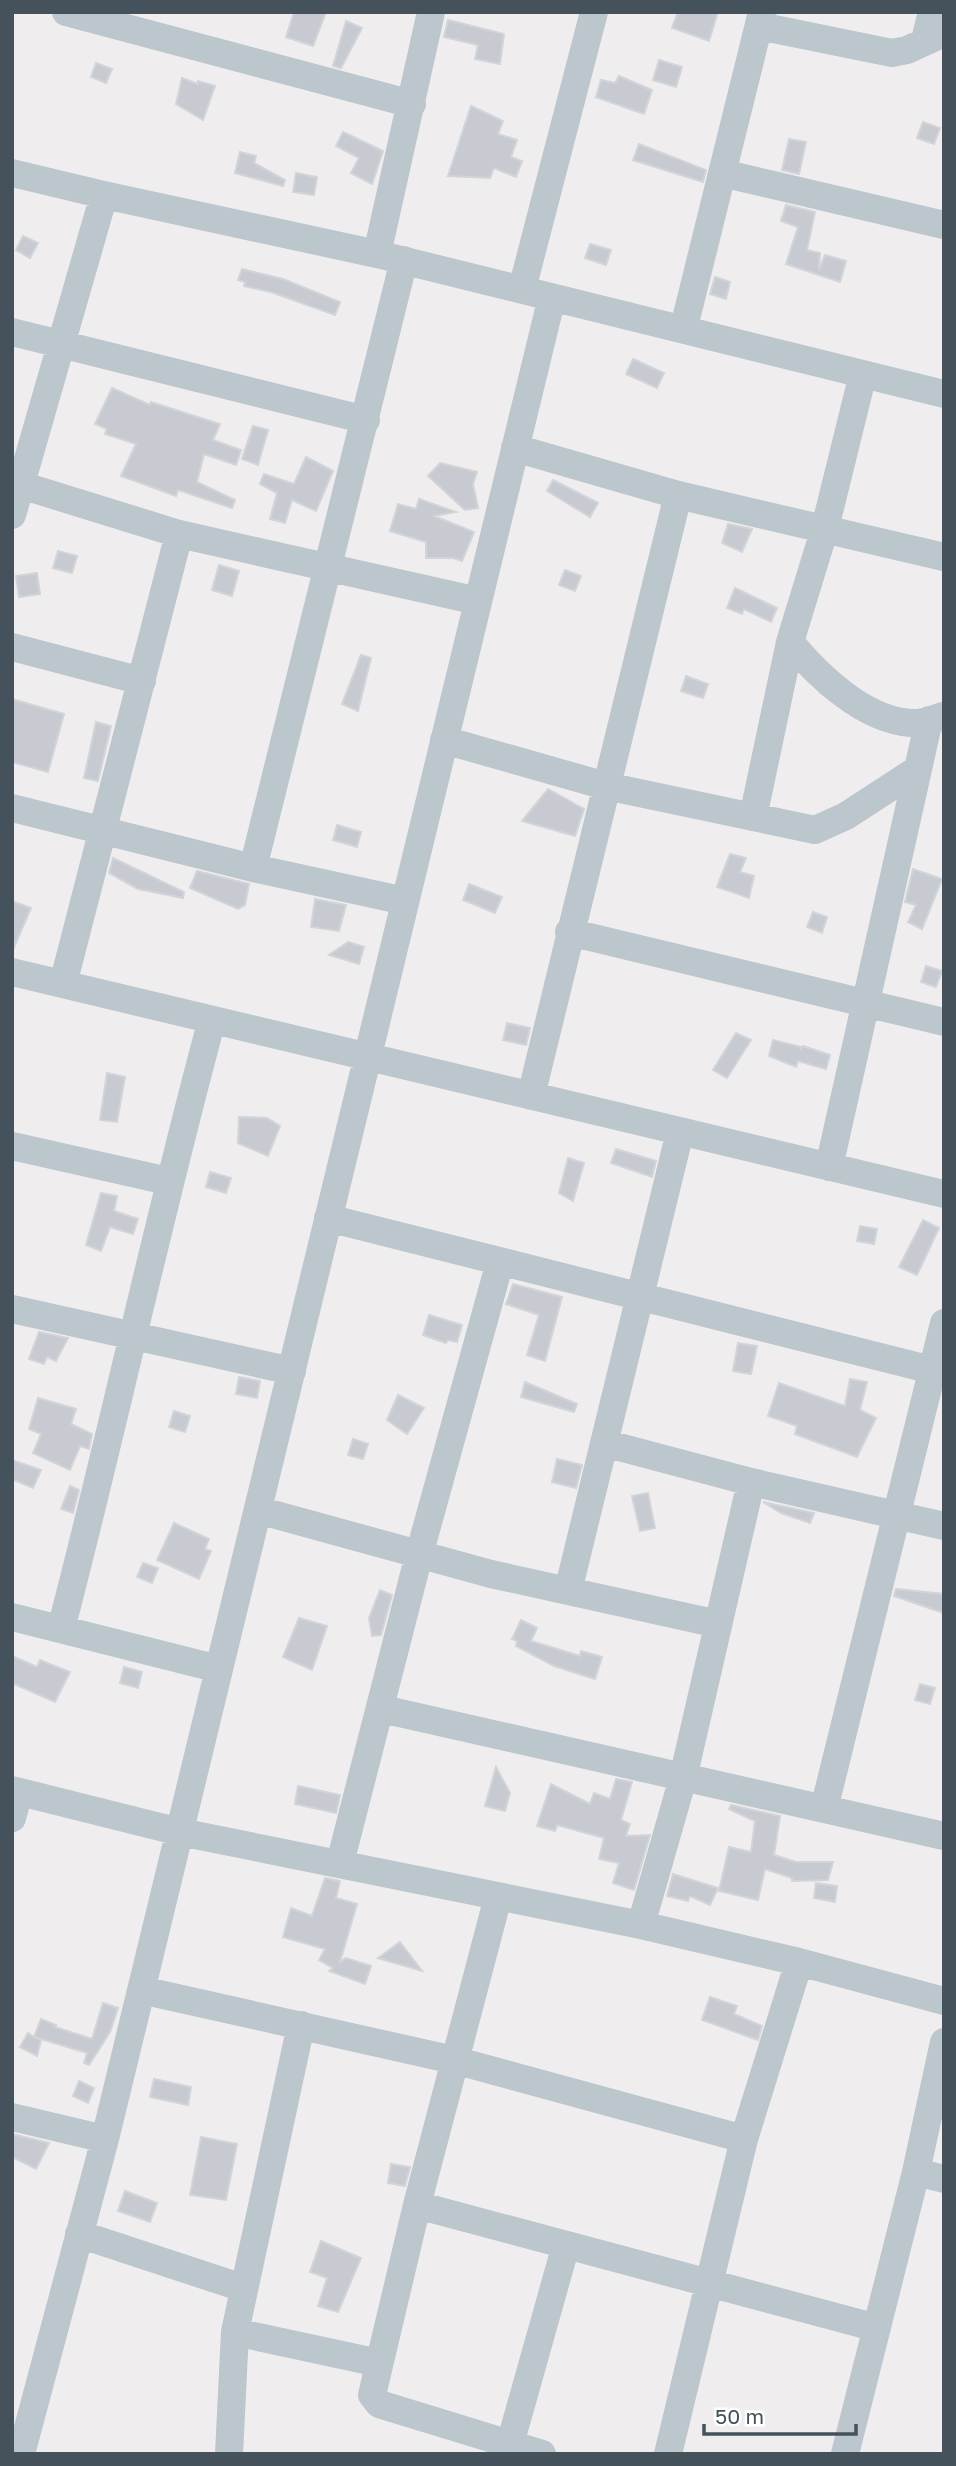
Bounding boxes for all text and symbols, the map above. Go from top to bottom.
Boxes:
scale bar [704,2392,856,2436]
text: 50 m [715,2403,764,2429]

